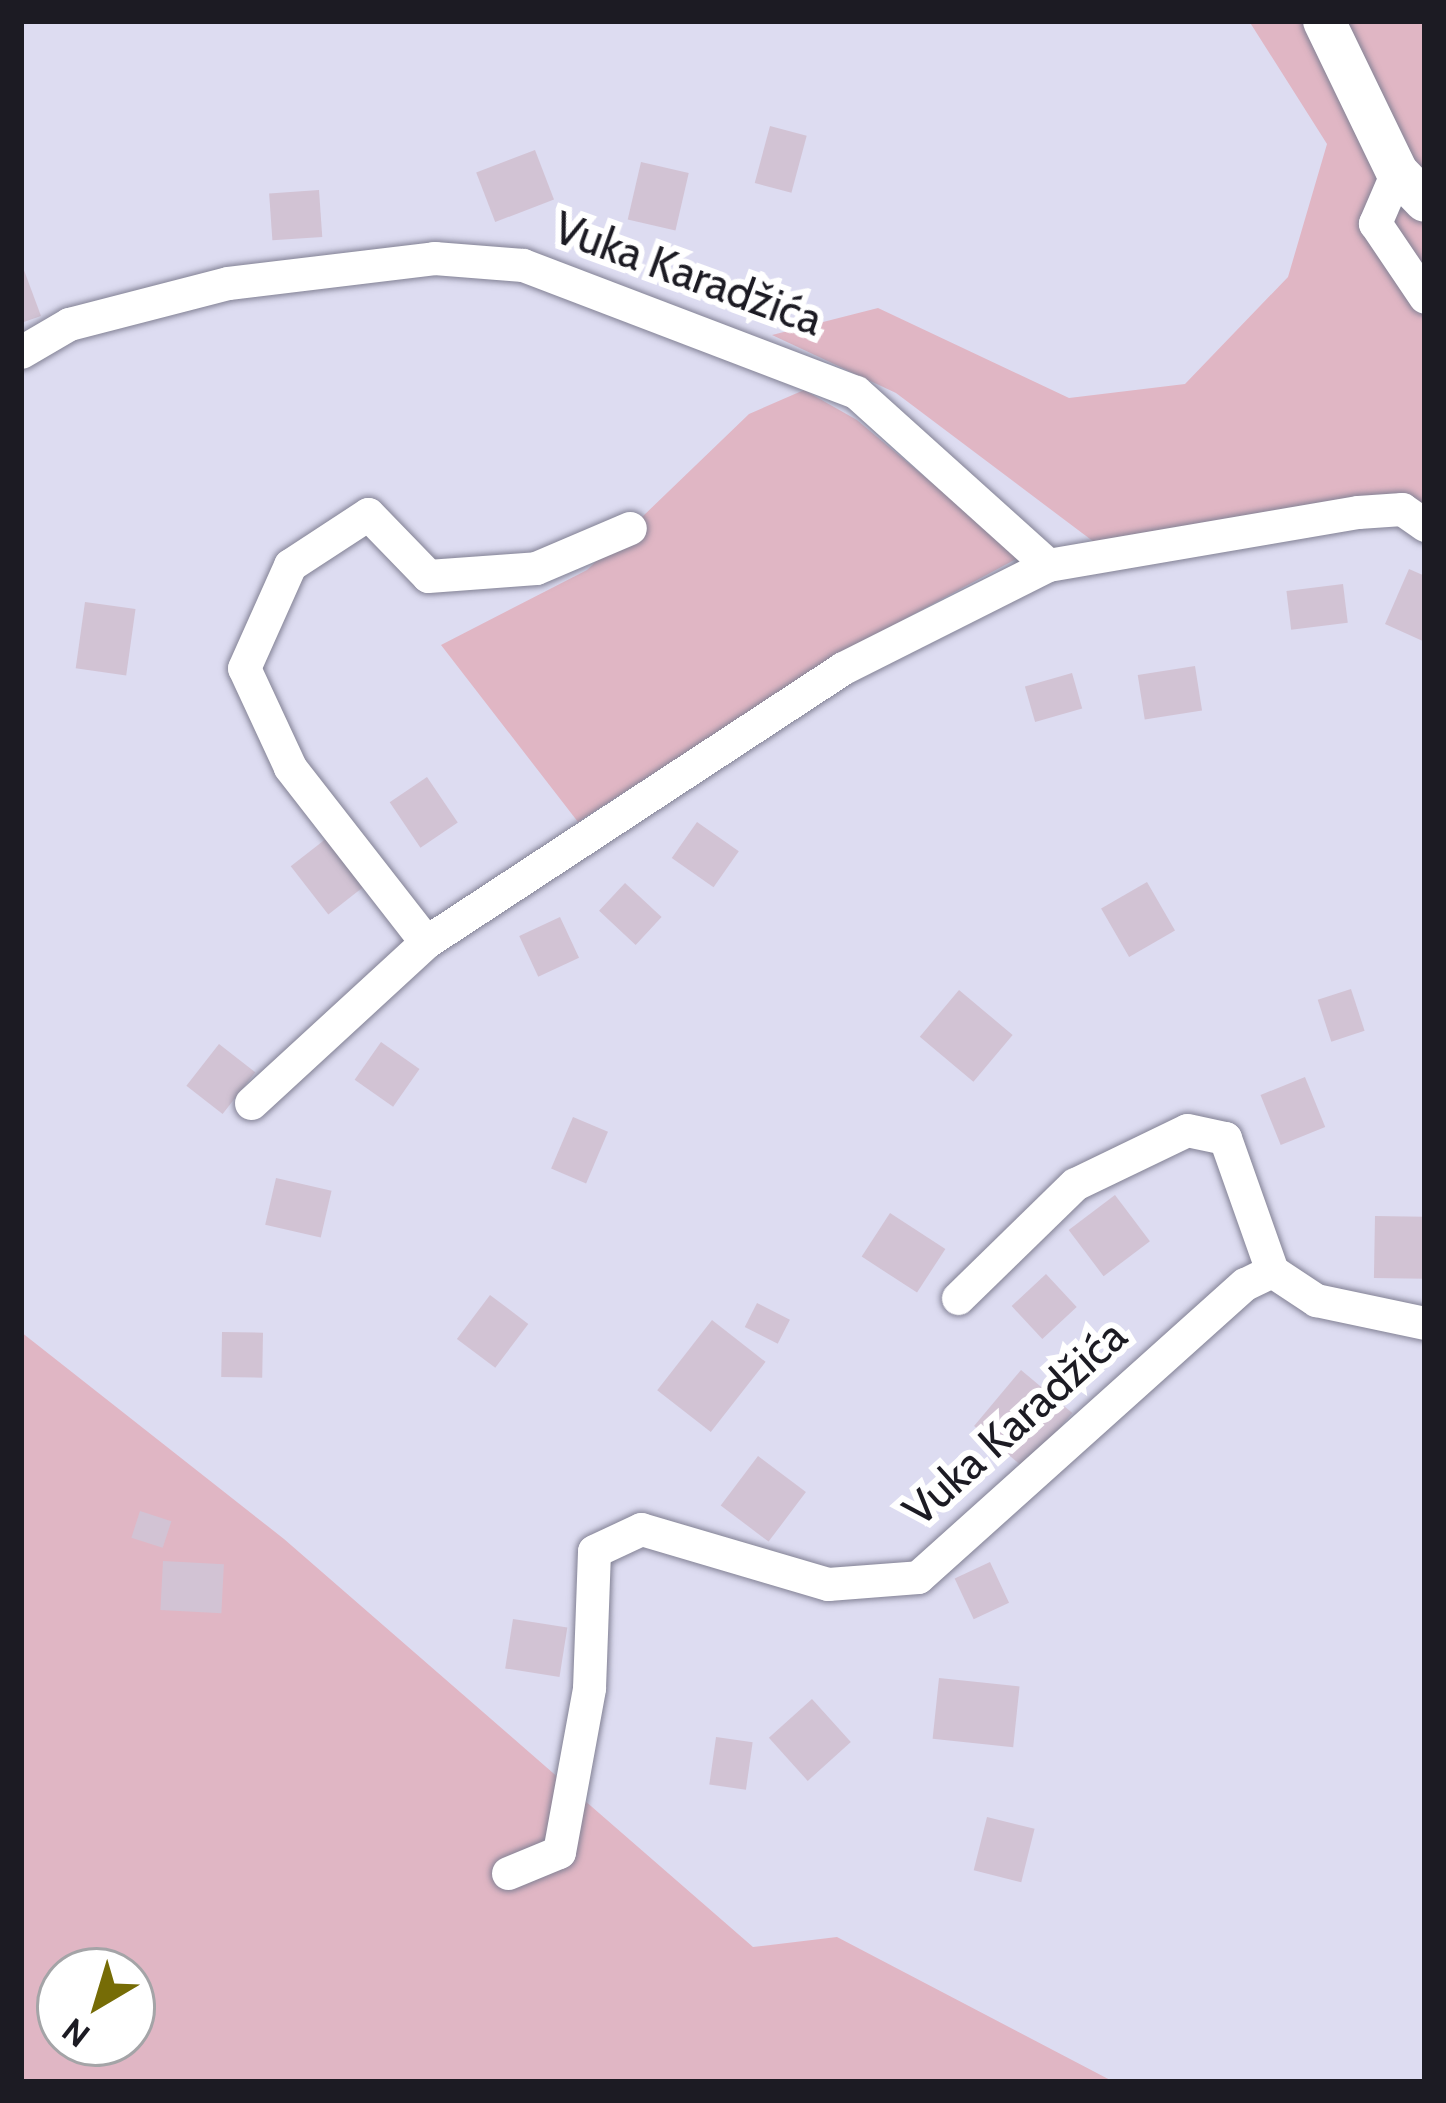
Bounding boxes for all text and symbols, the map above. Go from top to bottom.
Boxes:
street label: Vuka Karadžića [547,201,829,347]
street label: Vuka Karadžića [892,1309,1138,1537]
north arrow [36,1947,156,2067]
text: N [54,2010,97,2056]

